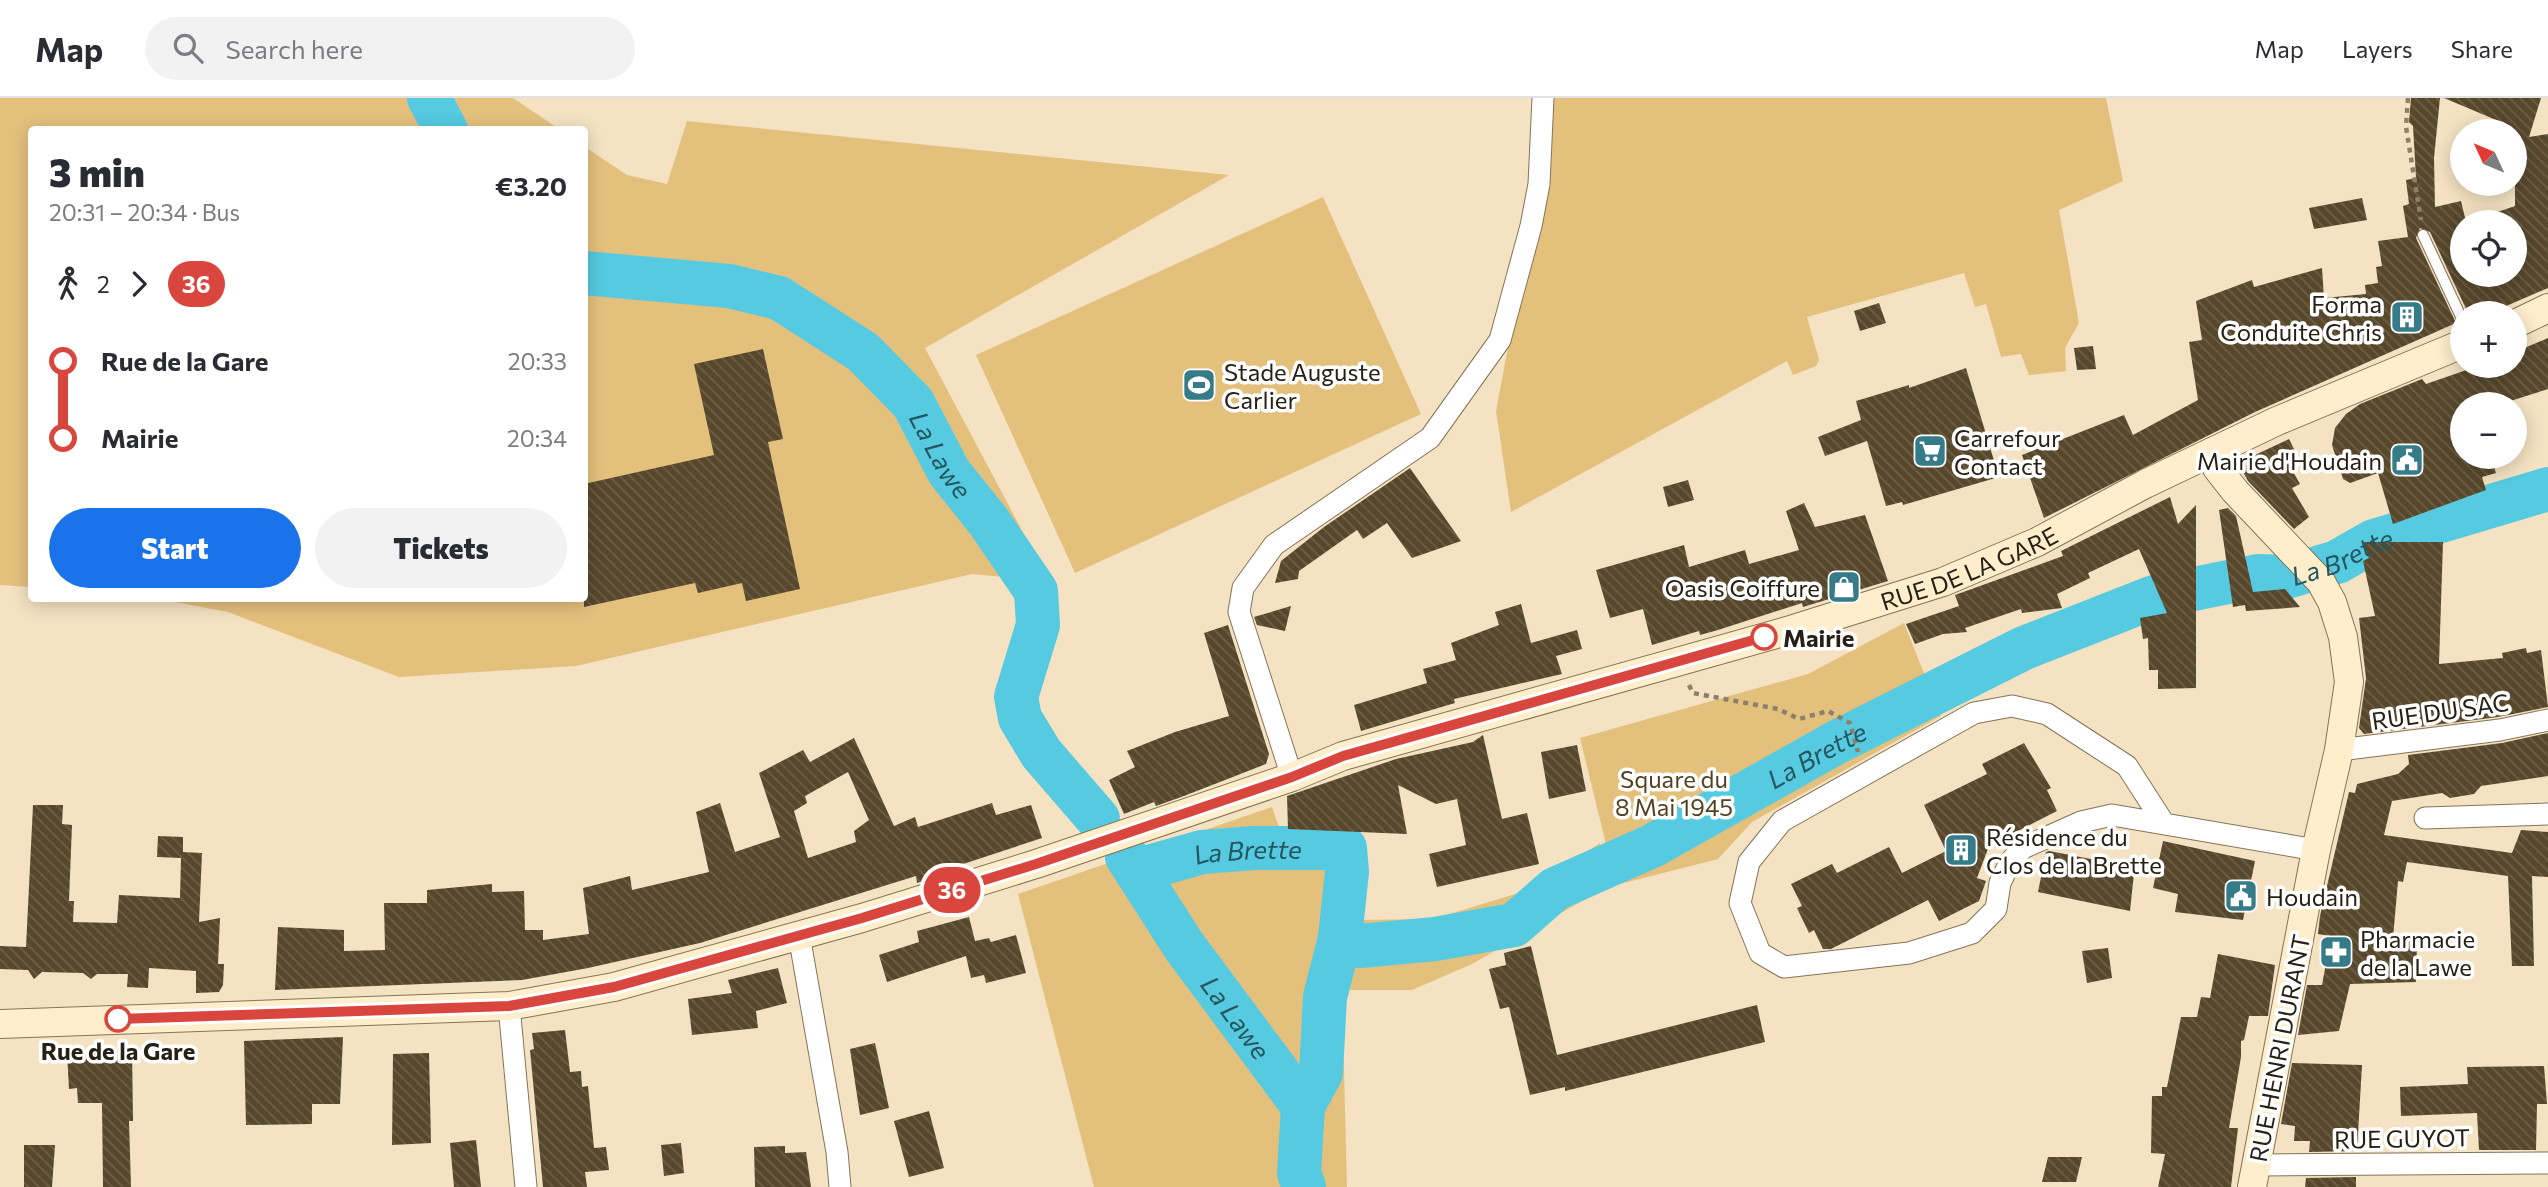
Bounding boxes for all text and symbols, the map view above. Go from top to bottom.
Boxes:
search box [145,17,635,80]
text: Map [35,28,103,69]
icon: search [169,29,207,67]
text: Search here [225,33,363,64]
text: Map [2255,34,2304,63]
text: Layers [2342,34,2413,63]
text: Share [2451,34,2513,63]
north arrow [2450,119,2527,196]
map controls [2450,119,2527,469]
text: 3 min [49,148,145,195]
text: €3.20 [495,170,567,201]
text: 20:31 – 20:34 · Bus [49,198,240,226]
button: locate [2450,210,2527,287]
icon: walk [49,265,87,303]
icon: forward [120,265,158,303]
text: 36 [182,269,211,298]
text: 2 [97,270,110,298]
place label: Forma Conduite Chris [2220,289,2382,346]
building icon: Forma Conduite Chris [2388,298,2426,336]
button: + [2450,301,2527,378]
text: Rue de la Gare [101,345,268,376]
text: 20:33 [508,347,567,375]
place label: Stade Auguste Carlier [1224,357,1381,414]
sports icon: Stade Auguste Carlier [1180,366,1218,404]
button: − [2450,392,2527,469]
water label: La Lawe [904,405,979,504]
text: Mairie [101,422,178,453]
place label: Carrefour Contact [1954,423,2061,480]
text: 20:34 [507,424,567,452]
supermarket icon: Carrefour Contact [1911,432,1949,470]
public building icon: Mairie d'Houdain [2388,441,2426,479]
place label: Mairie d'Houdain [2197,446,2382,475]
button: Start [49,508,301,588]
button: Tickets [315,508,567,588]
street label: RUE DE LA GARE [1877,519,2062,615]
water label: La Brette [2287,521,2396,591]
shop icon: Oasis Coiffure [1825,568,1863,606]
place label: Oasis Coiffure [1665,573,1820,602]
place label: Mairie [1783,623,1854,652]
marker: Mairie [1751,624,1777,650]
street label: RUE DU SAC [2370,687,2510,735]
water label: La Brette [1761,714,1871,794]
park label: Square du 8 Mai 1945 [1615,764,1733,821]
place label: Résidence du Clos de la Brette [1986,822,2162,879]
building icon: Résidence du Clos de la Brette [1942,831,1980,869]
water label: La Brette [1189,832,1302,869]
line badge: 36 [920,867,984,913]
text: 36 [938,875,966,904]
public building icon: Houdain [2222,877,2260,915]
place label: Houdain [2266,882,2358,911]
place label: Pharmacie de la Lawe [2360,924,2475,981]
street label: RUE HENRI DURANT [2243,932,2315,1164]
pharmacy icon: Pharmacie de la Lawe [2317,933,2355,971]
water label: La Lawe [1196,969,1278,1065]
marker: Rue de la Gare [105,1006,131,1032]
place label: Rue de la Gare [41,1036,195,1065]
street label: RUE GUYOT [2334,1122,2470,1154]

